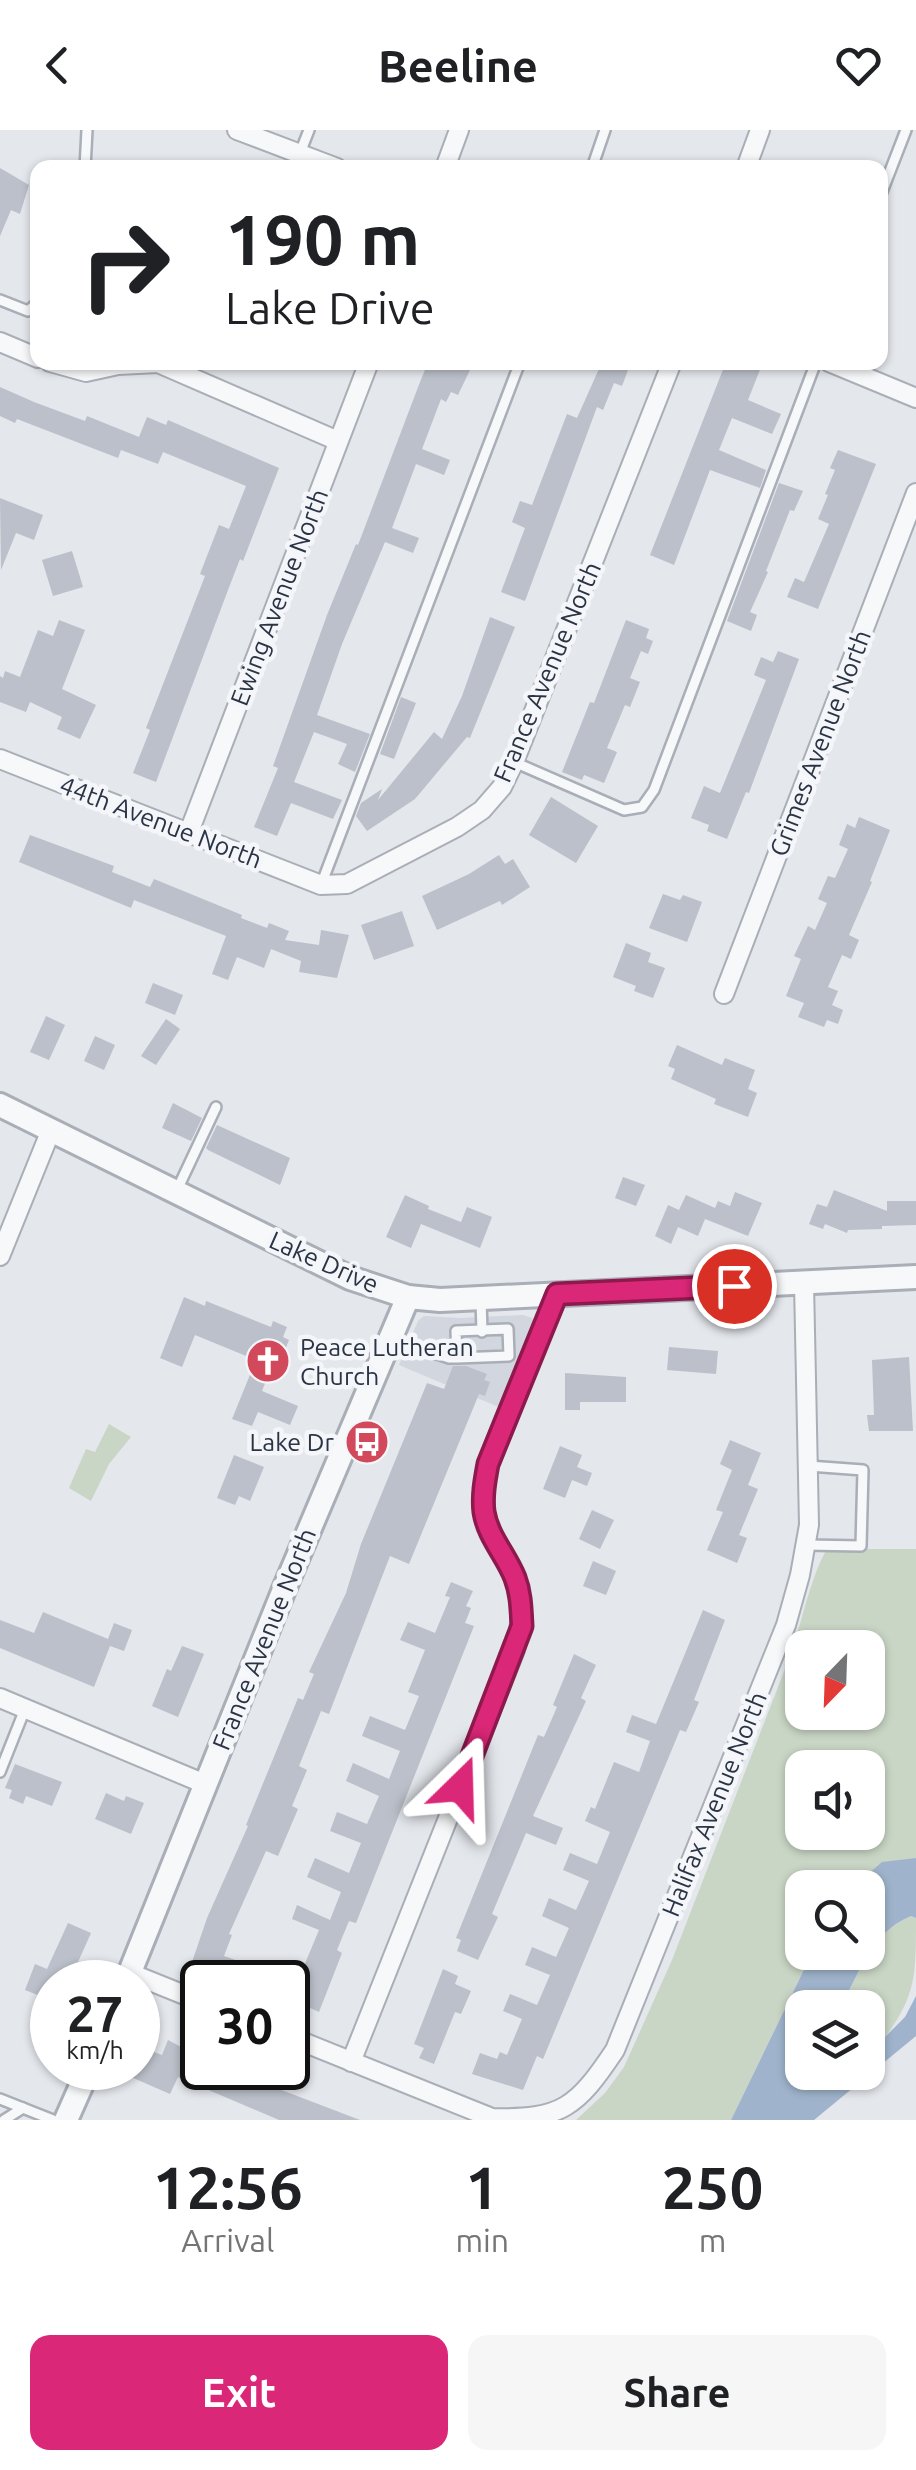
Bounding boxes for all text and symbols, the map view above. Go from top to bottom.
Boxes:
icon: back [30,38,85,93]
icon: heart [831,38,886,93]
text: Beeline [378,40,538,91]
icon: right [60,200,190,330]
text: 190 m [225,200,420,278]
text: Lake Drive [225,282,435,333]
street label: Ewing Avenue North [225,485,333,709]
street label: France Avenue North [488,558,606,786]
street label: Grimes Avenue North [764,626,876,860]
street label: 44th Avenue North [56,771,266,873]
street label: Lake Drive [265,1226,383,1298]
pin [692,1244,777,1329]
icon: arrive [707,1259,762,1314]
place label: Peace Lutheran Church [300,1333,474,1390]
church icon: Peace Lutheran Church [245,1338,291,1384]
bus stop icon: Lake Dr [344,1419,390,1465]
place label: Lake Dr [250,1428,335,1456]
street label: France Avenue North [207,1524,321,1754]
north arrow [785,1630,885,1730]
map controls [785,1630,885,2090]
street label: Halifax Avenue North [656,1688,772,1920]
position arrow [408,1735,512,1839]
button: sound [785,1750,885,1850]
button: search [785,1870,885,1970]
speed limit sign: 30 [180,1960,310,2090]
text: 27 [67,1985,123,2041]
button: layers [785,1990,885,2090]
text: km/h [66,2036,124,2064]
text: 12:56 [153,2153,303,2220]
text: 1 [465,2153,499,2220]
text: 250 [662,2153,763,2220]
text: Arrival [181,2222,274,2258]
text: min [455,2222,509,2258]
text: m [699,2222,726,2258]
button: Exit [30,2335,448,2450]
button: Share [468,2335,886,2450]

